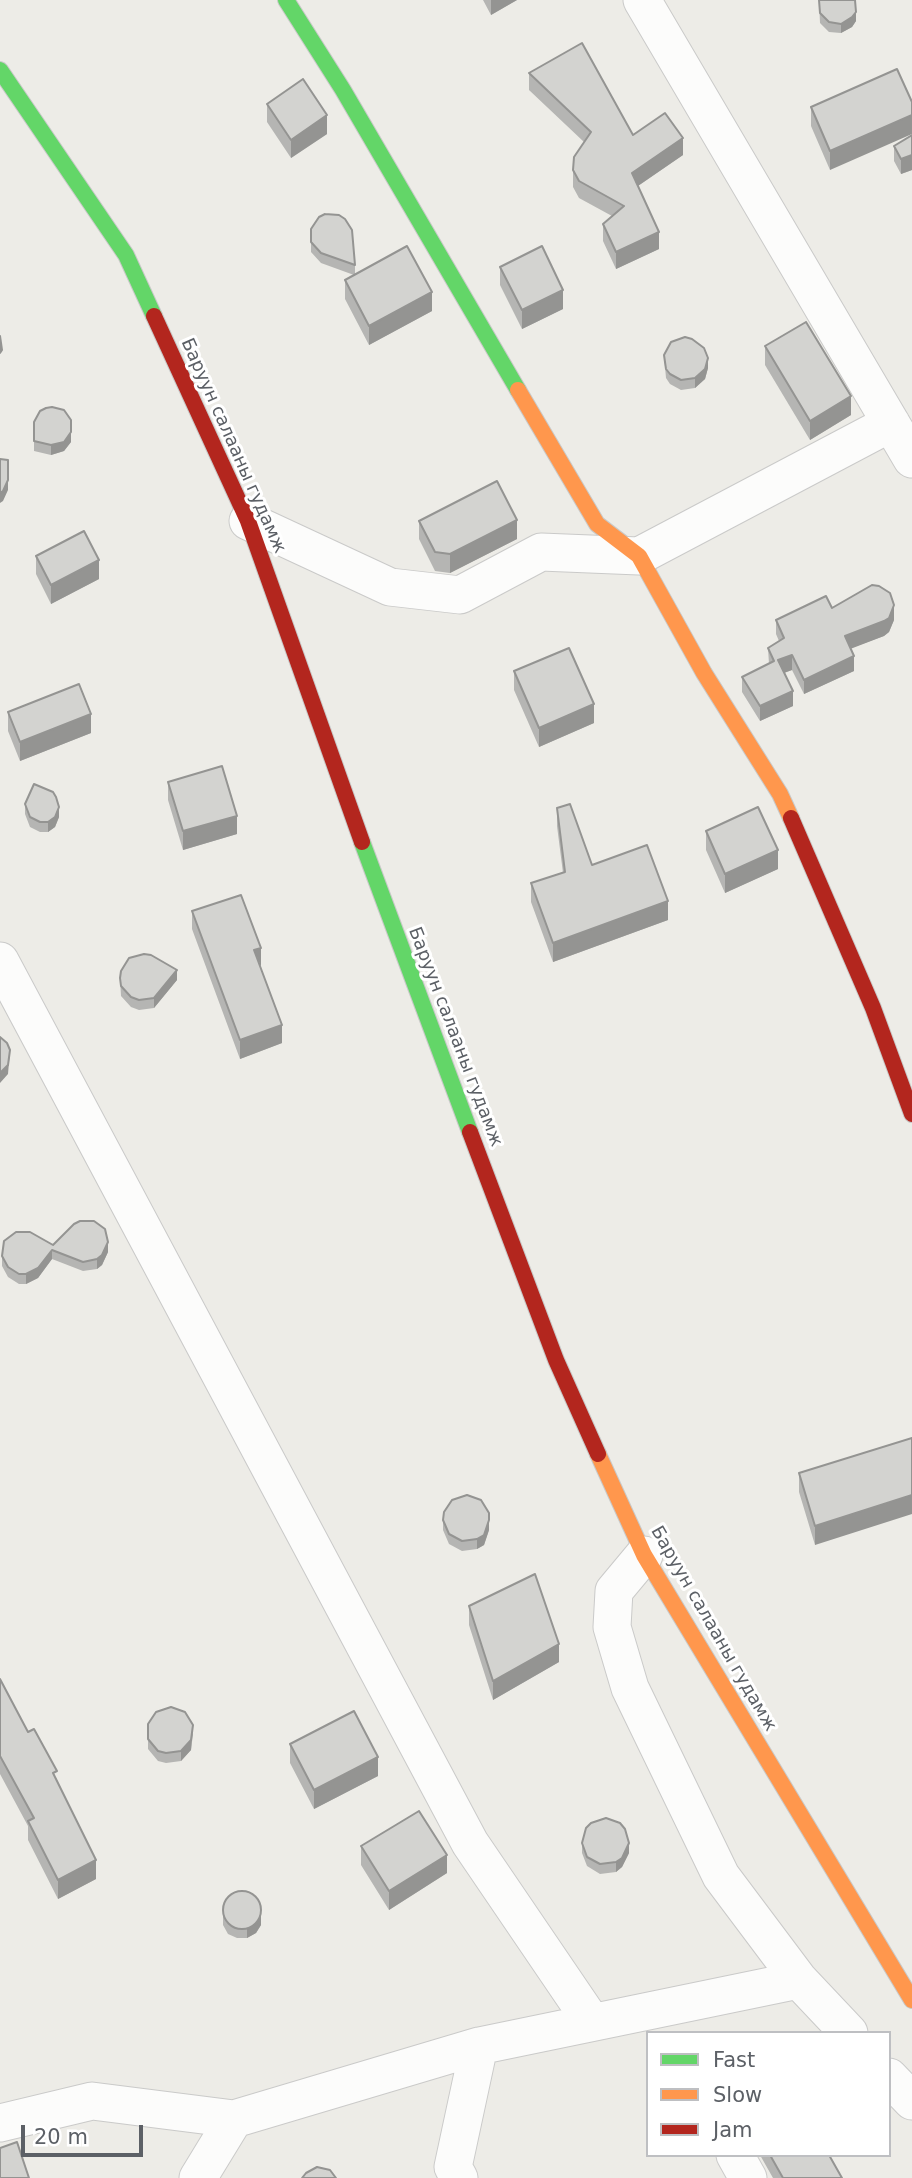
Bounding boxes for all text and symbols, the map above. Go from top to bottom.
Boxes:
street label: Баруун салааны гудамж [176,335,290,557]
street label: Баруун салааны гудамж [403,924,507,1150]
street label: Баруун салааны гудамж [645,1523,781,1735]
legend [646,2031,891,2157]
text: Fast [713,2048,755,2072]
text: Slow [713,2083,762,2107]
scale bar [24,2112,147,2156]
text: Jam [713,2118,753,2142]
text: 20 m [34,2125,88,2149]

